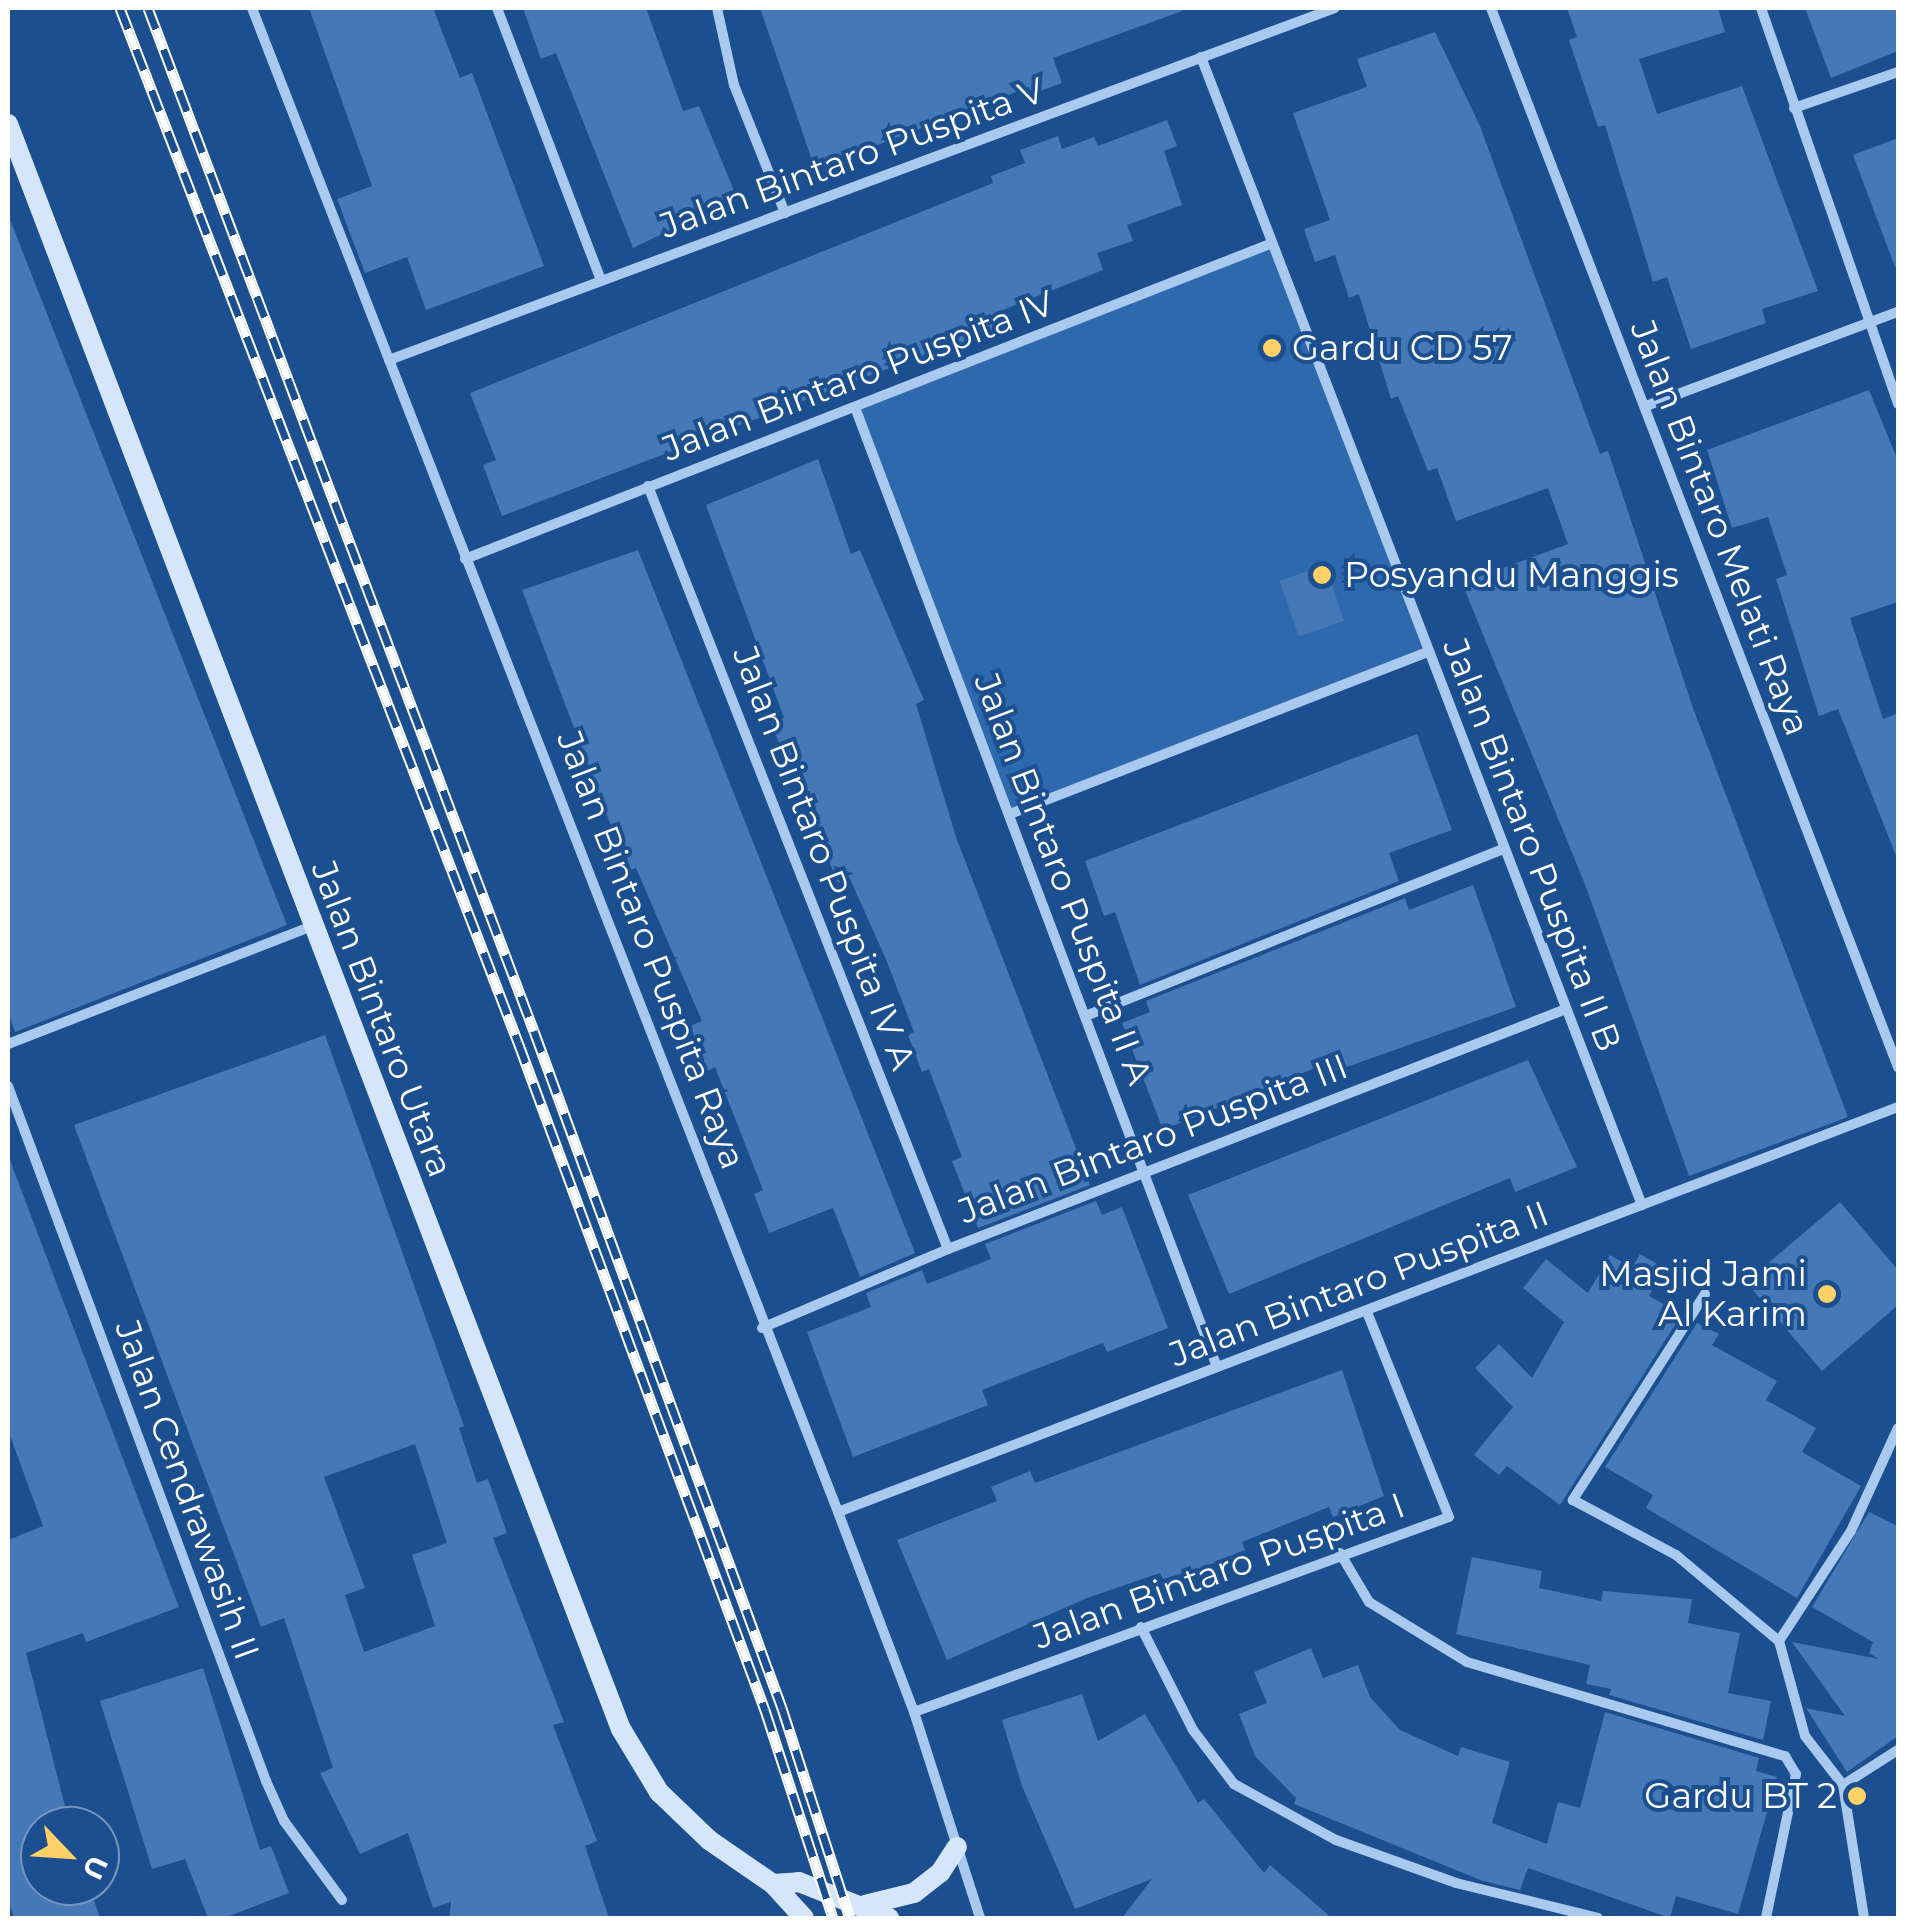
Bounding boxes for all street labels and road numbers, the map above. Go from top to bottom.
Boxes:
street label: Jalan Bintaro Puspita V [654,69,1050,247]
street label: Jalan Bintaro Puspita IV [656,282,1060,470]
street label: Jalan Bintaro Melati Raya [1621,315,1819,741]
street label: Jalan Bintaro Puspita II B [1434,633,1630,1057]
street label: Jalan Bintaro Puspita IV A [724,640,924,1076]
street label: Jalan Bintaro Puspita II A [965,668,1161,1090]
street label: Jalan Bintaro Puspita Raya [548,725,754,1175]
street label: Jalan Bintaro Utara [302,855,462,1183]
street label: Jalan Bintaro Puspita III [953,1045,1353,1233]
street label: Jalan Bintaro Puspita II [1164,1192,1554,1376]
street label: Jalan Cendrawasih II [106,1315,268,1665]
street label: Jalan Bintaro Puspita I [1028,1484,1410,1658]

